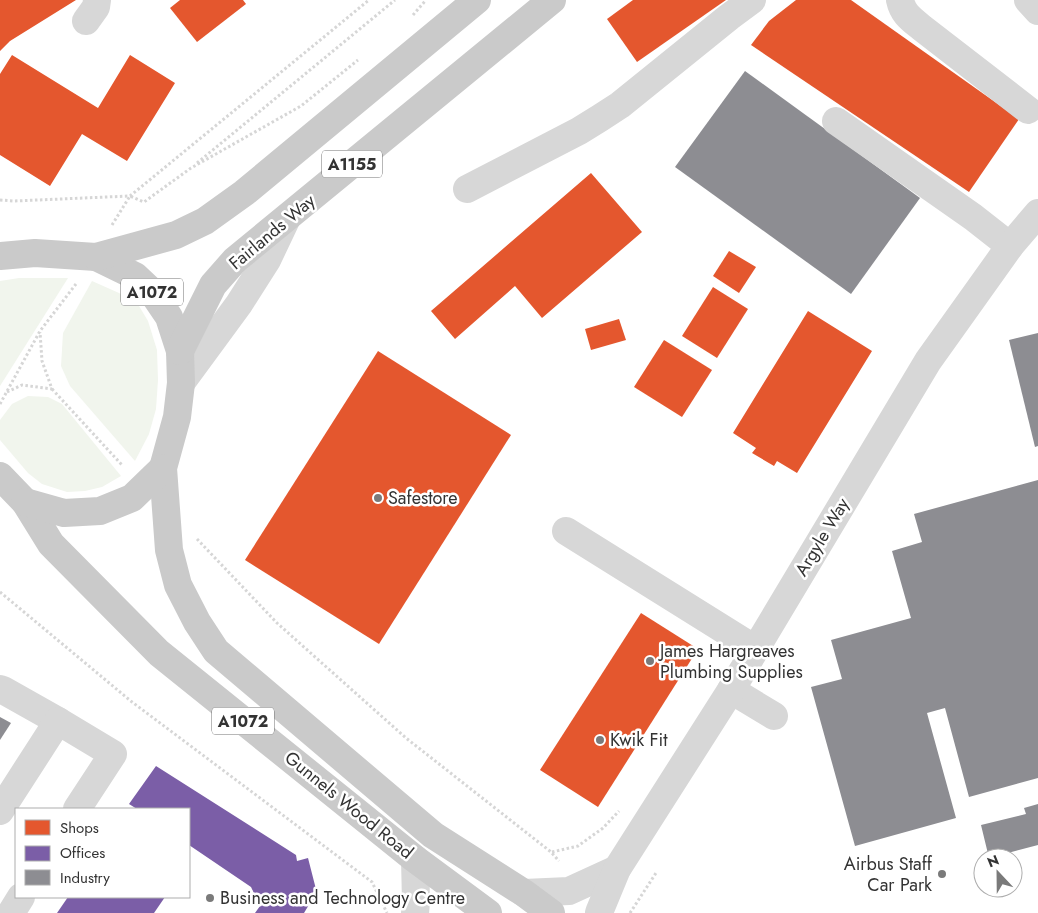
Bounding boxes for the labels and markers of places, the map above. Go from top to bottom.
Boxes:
place label: Safestore [388,485,458,511]
marker: Safestore [372,492,384,504]
place label: James Hargreaves Plumbing Supplies [658,638,803,685]
marker: James Hargreaves Plumbing Supplies [644,655,656,667]
place label: Kwik Fit [610,727,668,753]
marker: Kwik Fit [594,734,606,746]
place label: Airbus Staff Car Park [844,851,933,898]
marker: Airbus Staff Car Park [936,868,948,880]
place label: Business and Technology Centre [220,885,465,911]
marker: Business and Technology Centre [204,892,216,904]

